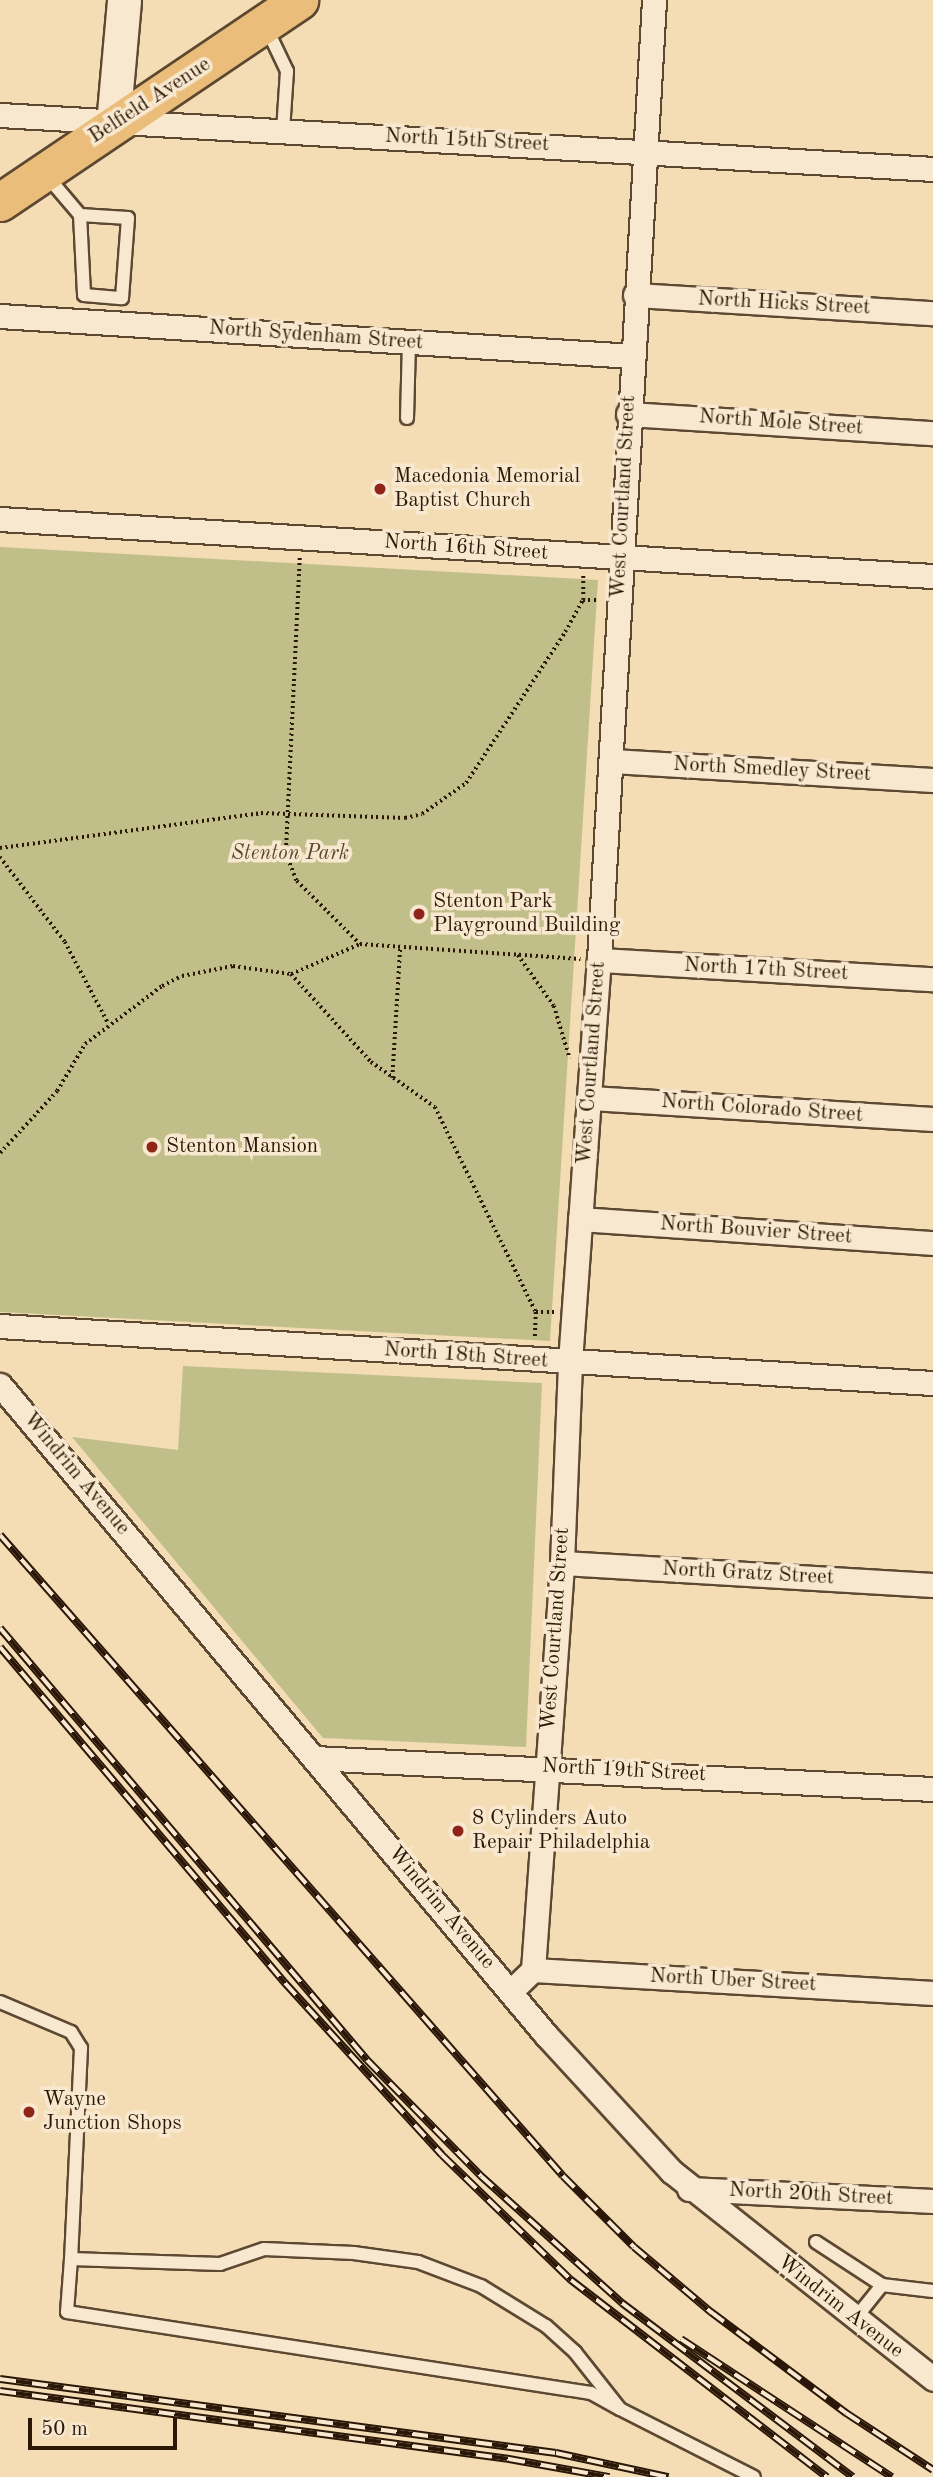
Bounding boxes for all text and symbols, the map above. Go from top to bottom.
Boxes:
street label: Belfield Avenue [85,52,215,150]
street label: North 15th Street [384,124,550,158]
street label: North Hicks Street [697,287,871,321]
street label: North Sydenham Street [208,316,424,356]
street label: West Courtland Street [606,395,642,599]
street label: North Mole Street [698,405,864,441]
place label: Macedonia Memorial Baptist Church [394,464,580,514]
marker: Macedonia Memorial Baptist Church [372,481,388,497]
street label: North 16th Street [383,530,549,566]
street label: North Smedley Street [672,752,872,788]
park label: Stenton Park [231,841,349,867]
place label: Stenton Park Playground Building [433,889,620,939]
marker: Stenton Park Playground Building [411,906,427,922]
street label: North 17th Street [683,953,849,987]
street label: West Courtland Street [572,960,612,1166]
street label: North Colorado Street [660,1089,864,1129]
place label: Stenton Mansion [166,1134,318,1160]
marker: Stenton Mansion [144,1139,160,1155]
street label: North Bouvier Street [659,1212,853,1250]
street label: North 18th Street [383,1338,549,1374]
street label: Windrim Avenue [17,1407,135,1541]
street label: West Courtland Street [536,1526,576,1732]
street label: North Gratz Street [661,1557,835,1591]
street label: North 19th Street [541,1754,707,1788]
place label: 8 Cylinders Auto Repair Philadelphia [472,1806,650,1856]
marker: 8 Cylinders Auto Repair Philadelphia [450,1823,466,1839]
street label: Windrim Avenue [382,1841,500,1975]
street label: North Uber Street [649,1964,817,1998]
place label: Wayne Junction Shops [43,2087,182,2137]
marker: Wayne Junction Shops [21,2104,37,2120]
street label: North 20th Street [728,2178,894,2212]
street label: Windrim Avenue [772,2250,908,2364]
scale bar [32,2404,180,2448]
text: 50 m [41,2419,88,2440]

